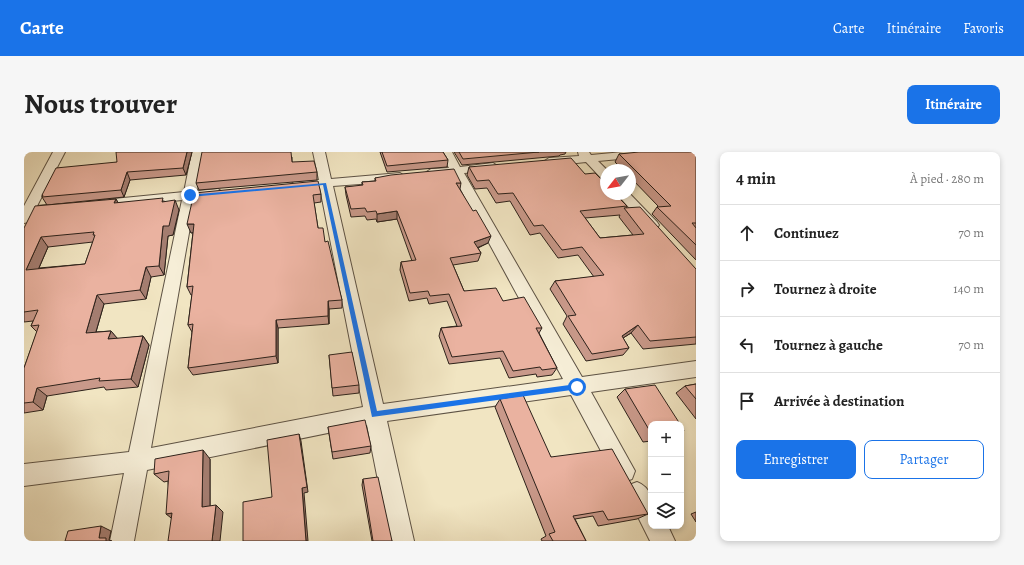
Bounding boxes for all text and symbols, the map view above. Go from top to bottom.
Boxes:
text: Carte [20,15,64,41]
text: Carte [833,19,864,38]
text: Itinéraire [886,19,941,38]
text: Favoris [963,19,1004,38]
text: Nous trouver [24,85,177,123]
button: Itinéraire [907,85,1000,124]
north arrow [600,164,636,200]
text: 4 min [736,167,776,190]
text: À pied · 280 m [910,170,984,187]
route end [181,186,199,204]
icon: ahead [736,222,758,244]
text: Continuez [774,223,839,243]
text: 70 m [958,224,984,241]
icon: right [736,278,758,300]
text: Tournez à droite [774,279,877,299]
text: 140 m [953,280,984,297]
icon: left [736,334,758,356]
text: Tournez à gauche [774,335,883,355]
text: 70 m [958,336,984,353]
route start [568,378,586,396]
icon: arrive [736,390,758,412]
text: Arrivée à destination [774,391,905,411]
map controls [648,421,684,529]
button: + [648,421,684,457]
button: Enregistrer [736,440,856,479]
button: Partager [864,440,984,479]
button: − [648,457,684,493]
button: layers [648,493,684,529]

